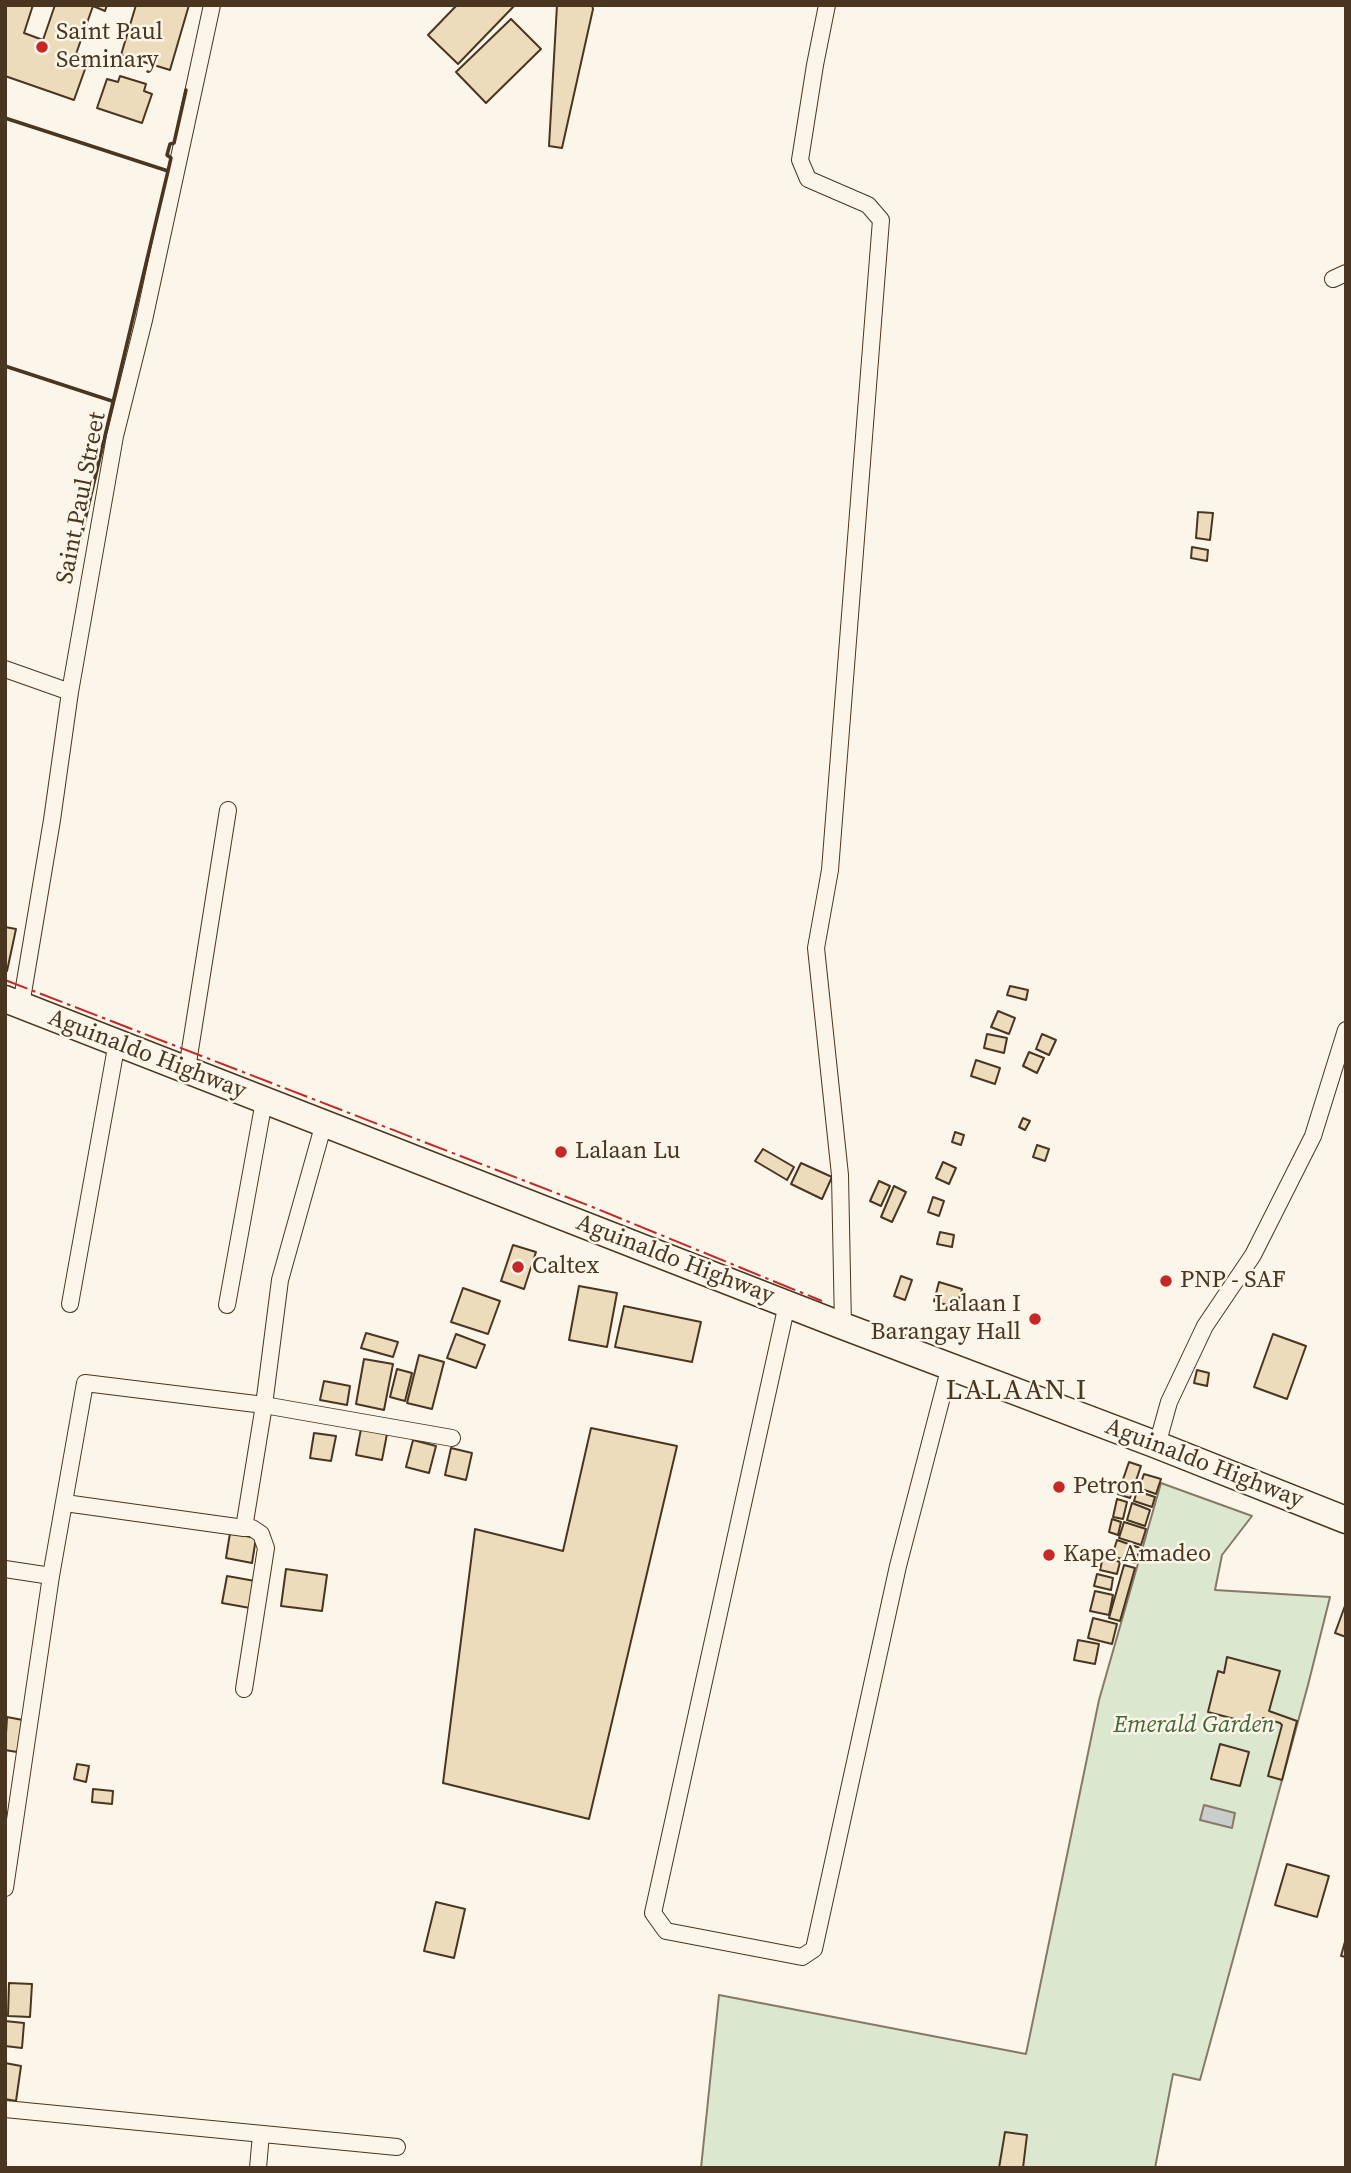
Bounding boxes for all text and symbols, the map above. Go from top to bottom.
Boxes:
place label: Saint Paul Seminary [56,19,163,75]
marker: Saint Paul Seminary [34,39,50,55]
street label: Saint Paul Street [51,410,113,586]
street label: Aguinaldo Highway [44,1004,250,1106]
place label: Lalaan Lu [575,1138,681,1166]
marker: Lalaan Lu [553,1144,569,1160]
street label: Aguinaldo Highway [572,1209,778,1311]
place label: Caltex [532,1253,599,1281]
marker: Caltex [510,1259,526,1275]
place label: PNP - SAF [1180,1267,1286,1295]
marker: PNP - SAF [1158,1273,1174,1289]
place label: Lalaan I Barangay Hall [871,1291,1021,1347]
marker: Lalaan I Barangay Hall [1027,1311,1043,1327]
district label: LALAAN I [947,1375,1087,1409]
street label: Aguinaldo Highway [1101,1413,1307,1515]
place label: Petron [1073,1473,1144,1501]
marker: Petron [1051,1479,1067,1495]
place label: Kape Amadeo [1063,1541,1211,1569]
marker: Kape Amadeo [1041,1547,1057,1563]
park label: Emerald Garden [1113,1712,1275,1740]

